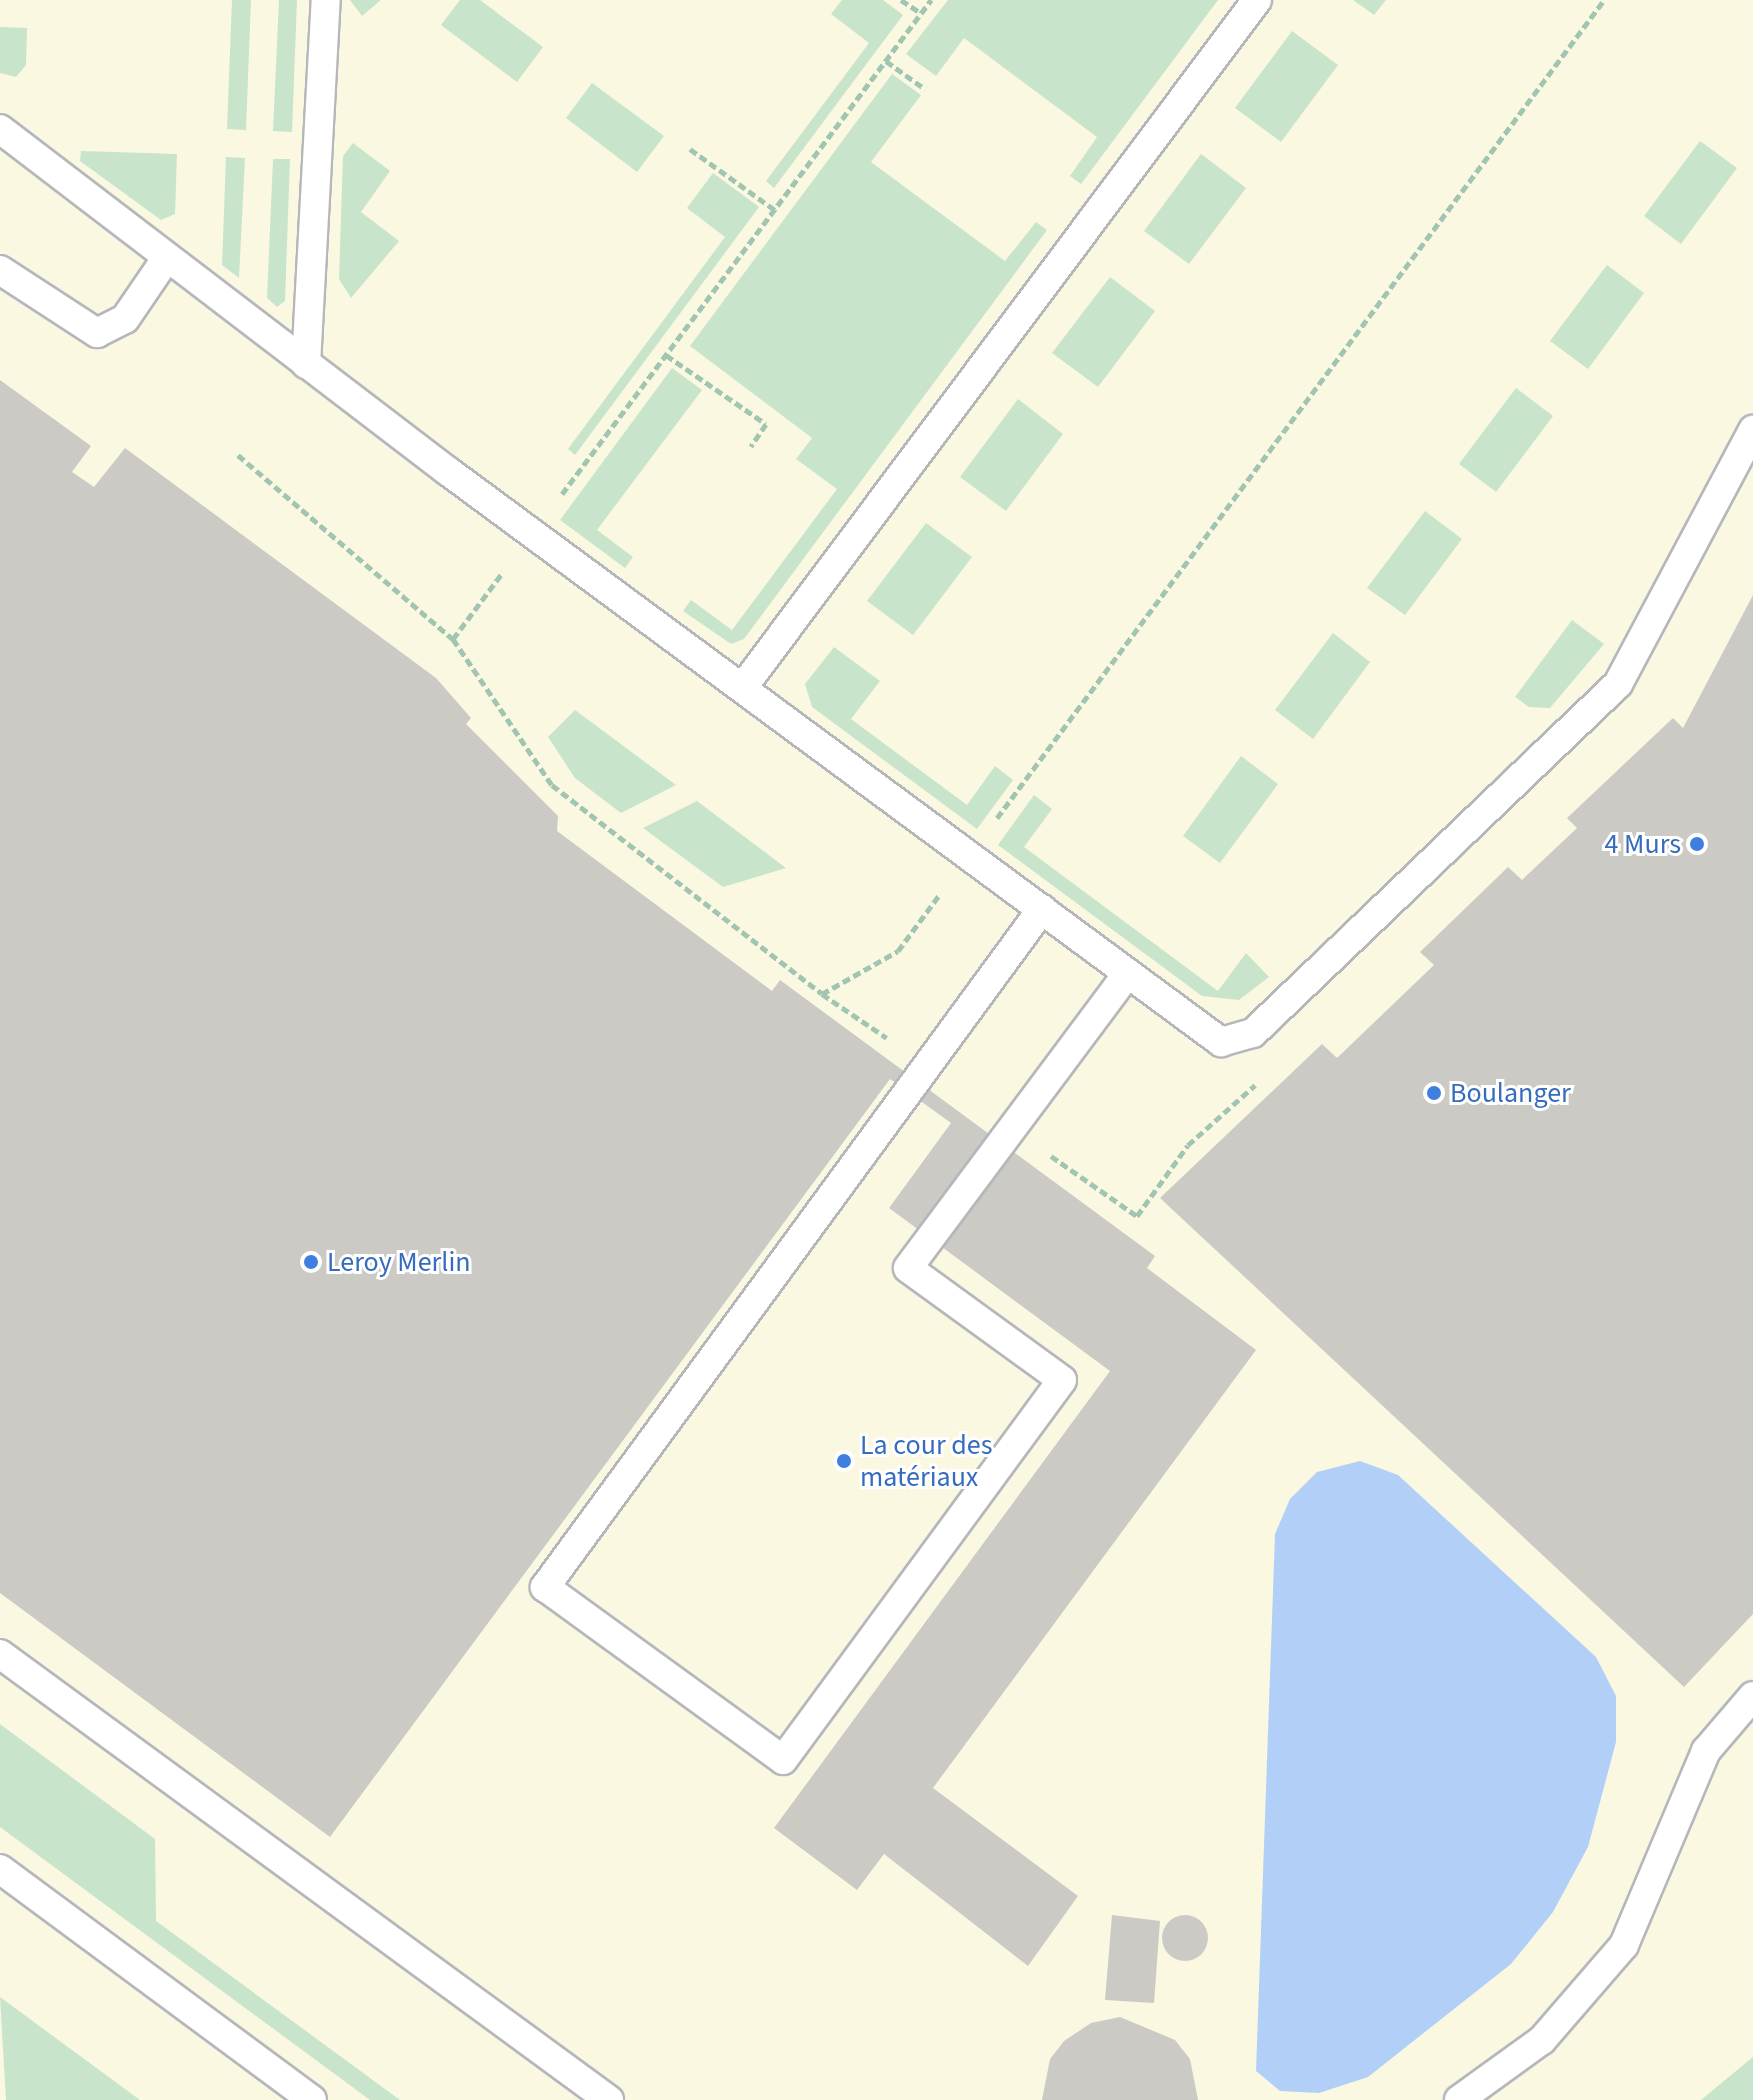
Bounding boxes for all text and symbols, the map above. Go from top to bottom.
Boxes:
place label: 4 Murs [1605,827,1681,861]
marker: 4 Murs [1688,835,1706,853]
place label: Boulanger [1450,1076,1571,1110]
marker: Boulanger [1425,1084,1443,1102]
place label: Leroy Merlin [327,1245,471,1279]
marker: Leroy Merlin [302,1253,320,1271]
place label: La cour des matériaux [860,1428,992,1494]
marker: La cour des matériaux [835,1452,853,1470]

